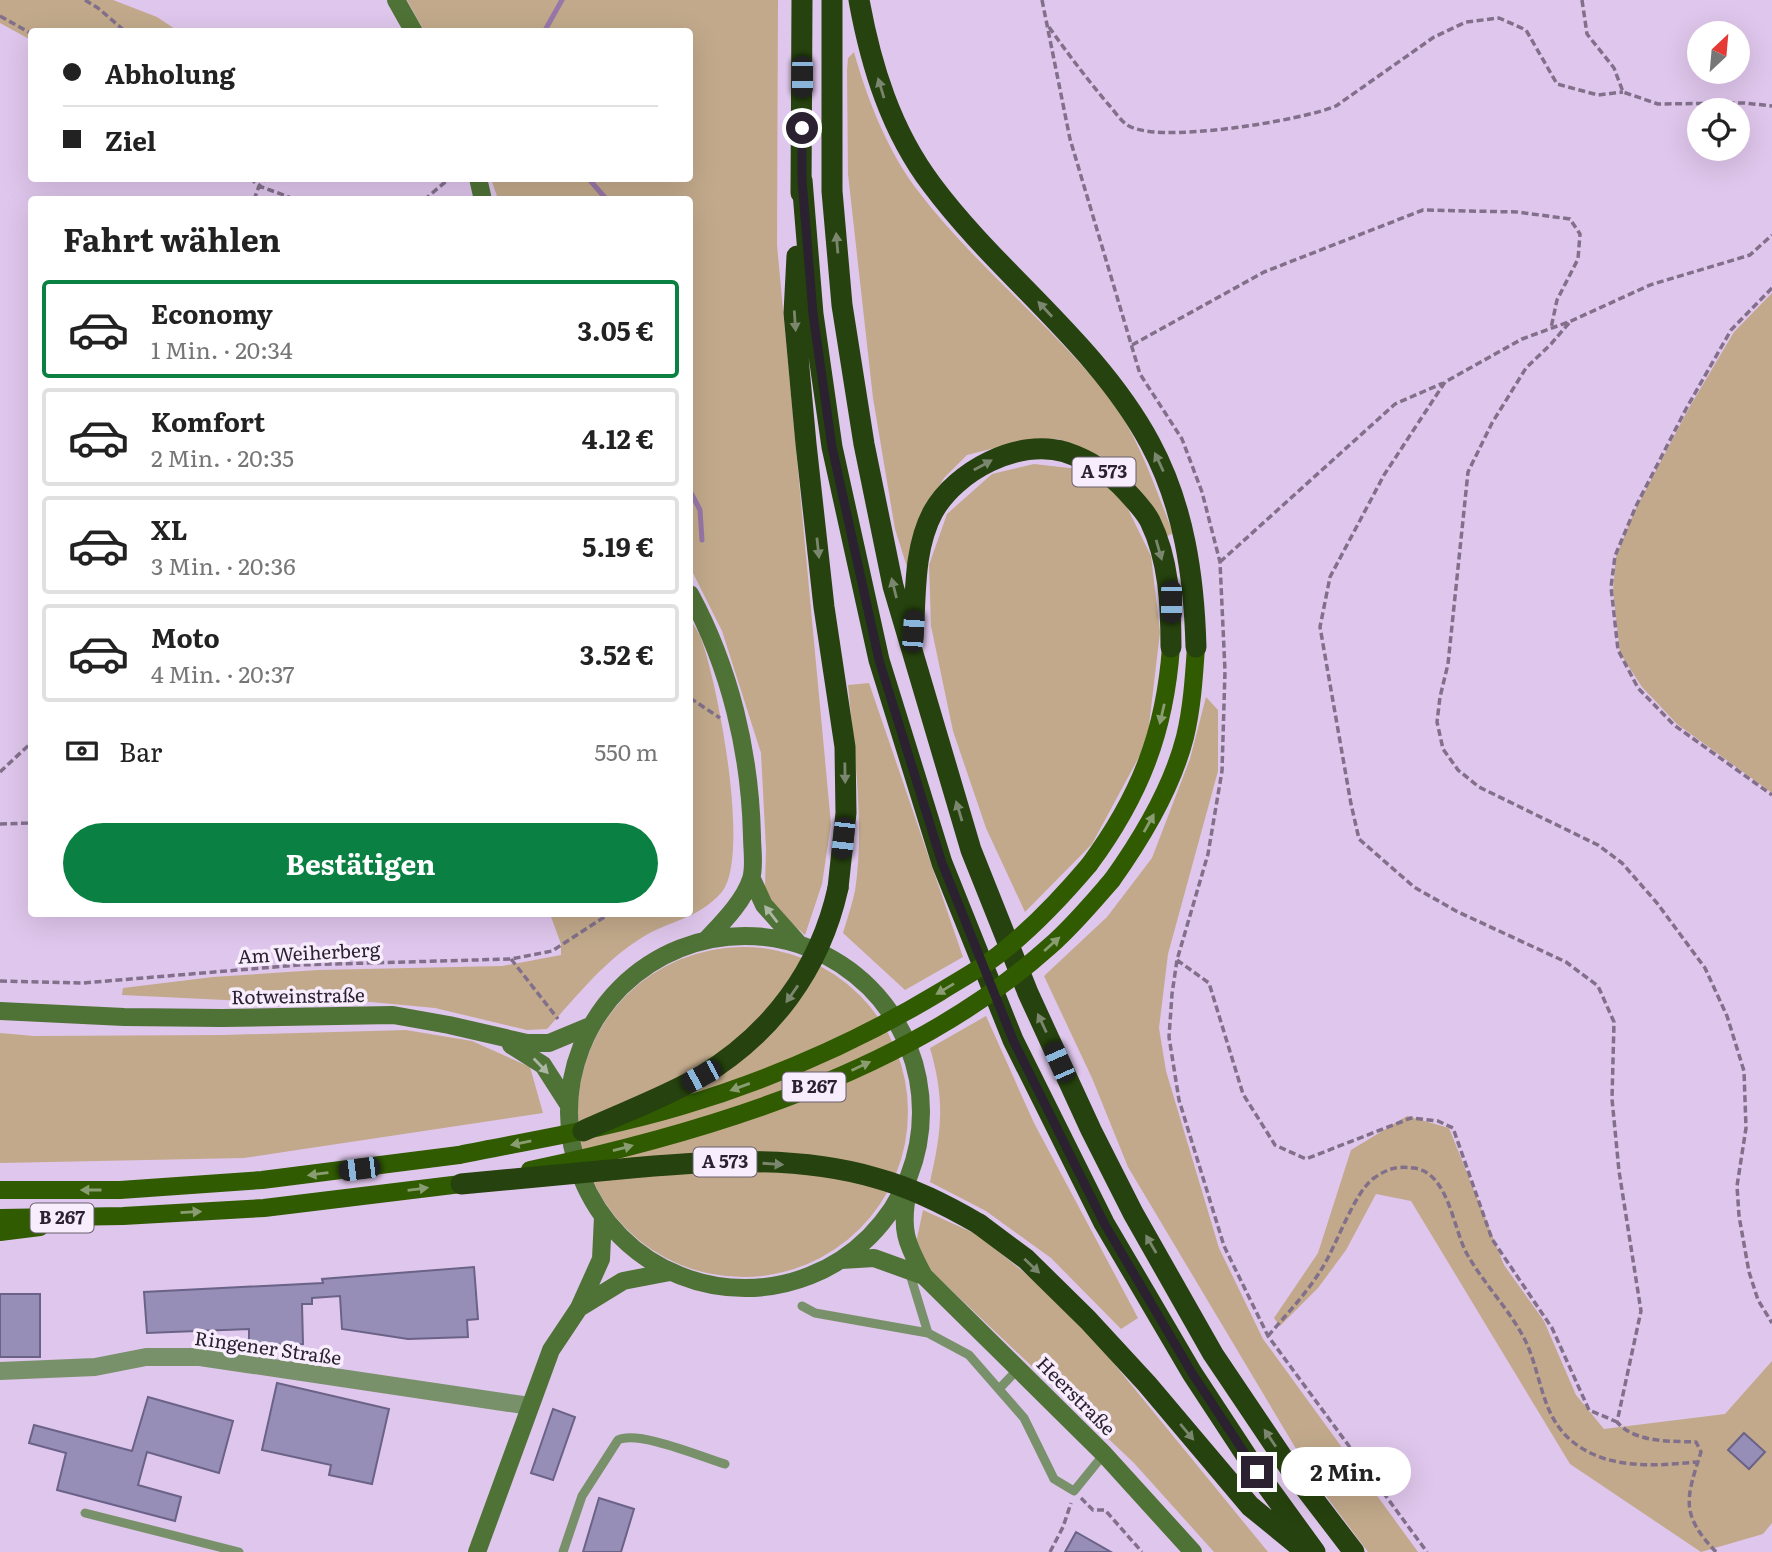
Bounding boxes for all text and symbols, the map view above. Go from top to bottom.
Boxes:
north arrow [1687,21,1750,84]
map controls [1687,21,1750,161]
text: Abholung [105,53,235,92]
car [792,56,813,98]
one-way arrow [875,78,886,99]
button: locate [1687,98,1750,161]
route start [786,112,818,144]
text: Ziel [105,120,156,159]
text: Fahrt wählen [63,214,281,262]
one-way arrow [831,231,842,253]
text: Economy [151,293,273,332]
icon: car [67,298,130,361]
one-way arrow [1036,301,1053,318]
text: 3.05 € [578,310,654,349]
one-way arrow [790,311,801,333]
text: 1 Min. · 20:34 [151,332,293,366]
text: Komfort [151,401,265,440]
icon: car [67,406,130,469]
text: 4.12 € [582,418,654,457]
text: 2 Min. · 20:35 [151,440,294,474]
one-way arrow [1153,452,1165,472]
road number: A 573 [1072,458,1136,486]
one-way arrow [973,459,992,471]
text: XL [151,509,188,548]
icon: car [67,514,130,577]
text: 5.19 € [582,526,654,565]
one-way arrow [813,537,824,559]
one-way arrow [1155,540,1165,561]
text: 3 Min. · 20:36 [151,548,296,582]
one-way arrow [888,577,899,599]
car [1161,581,1182,623]
car [902,609,925,653]
text: Moto [151,617,220,656]
icon: car [67,622,130,685]
text: 3.52 € [580,634,654,673]
text: 4 Min. · 20:37 [151,656,294,690]
one-way arrow [1156,703,1167,725]
text: Bar [119,731,162,770]
icon: cash [63,732,101,770]
text: 550 m [594,734,658,768]
one-way arrow [840,763,851,785]
one-way arrow [954,801,964,822]
one-way arrow [1143,813,1155,833]
car [831,816,856,860]
button: Bestätigen [63,823,658,903]
one-way arrow [765,905,779,923]
street label: Am Weiherberg [237,934,381,970]
one-way arrow [1043,936,1061,952]
street label: Rotweinstraße [231,980,365,1010]
one-way arrow [935,982,955,995]
one-way arrow [785,985,799,1003]
one-way arrow [1036,1013,1047,1033]
car [1041,1039,1078,1085]
one-way arrow [532,1057,548,1074]
car [678,1057,725,1095]
one-way arrow [851,1060,871,1072]
road number: B 267 [782,1072,846,1102]
one-way arrow [730,1082,751,1093]
one-way arrow [510,1137,532,1148]
one-way arrow [612,1142,634,1153]
road number: A 573 [694,1148,756,1176]
car [337,1156,382,1182]
one-way arrow [762,1158,784,1169]
one-way arrow [307,1168,329,1179]
one-way arrow [80,1184,102,1196]
one-way arrow [407,1184,429,1195]
road number: B 267 [31,1204,94,1232]
one-way arrow [180,1206,202,1217]
one-way arrow [1145,1235,1157,1254]
one-way arrow [1024,1257,1041,1274]
street label: Ringener Straße [193,1323,343,1371]
street label: Heerstraße [1031,1349,1123,1441]
one-way arrow [1179,1424,1194,1441]
one-way arrow [1263,1429,1277,1447]
callout: 2 Min. [1282,1448,1411,1496]
text: 2 Min. [1310,1454,1382,1488]
route end [1241,1456,1273,1488]

